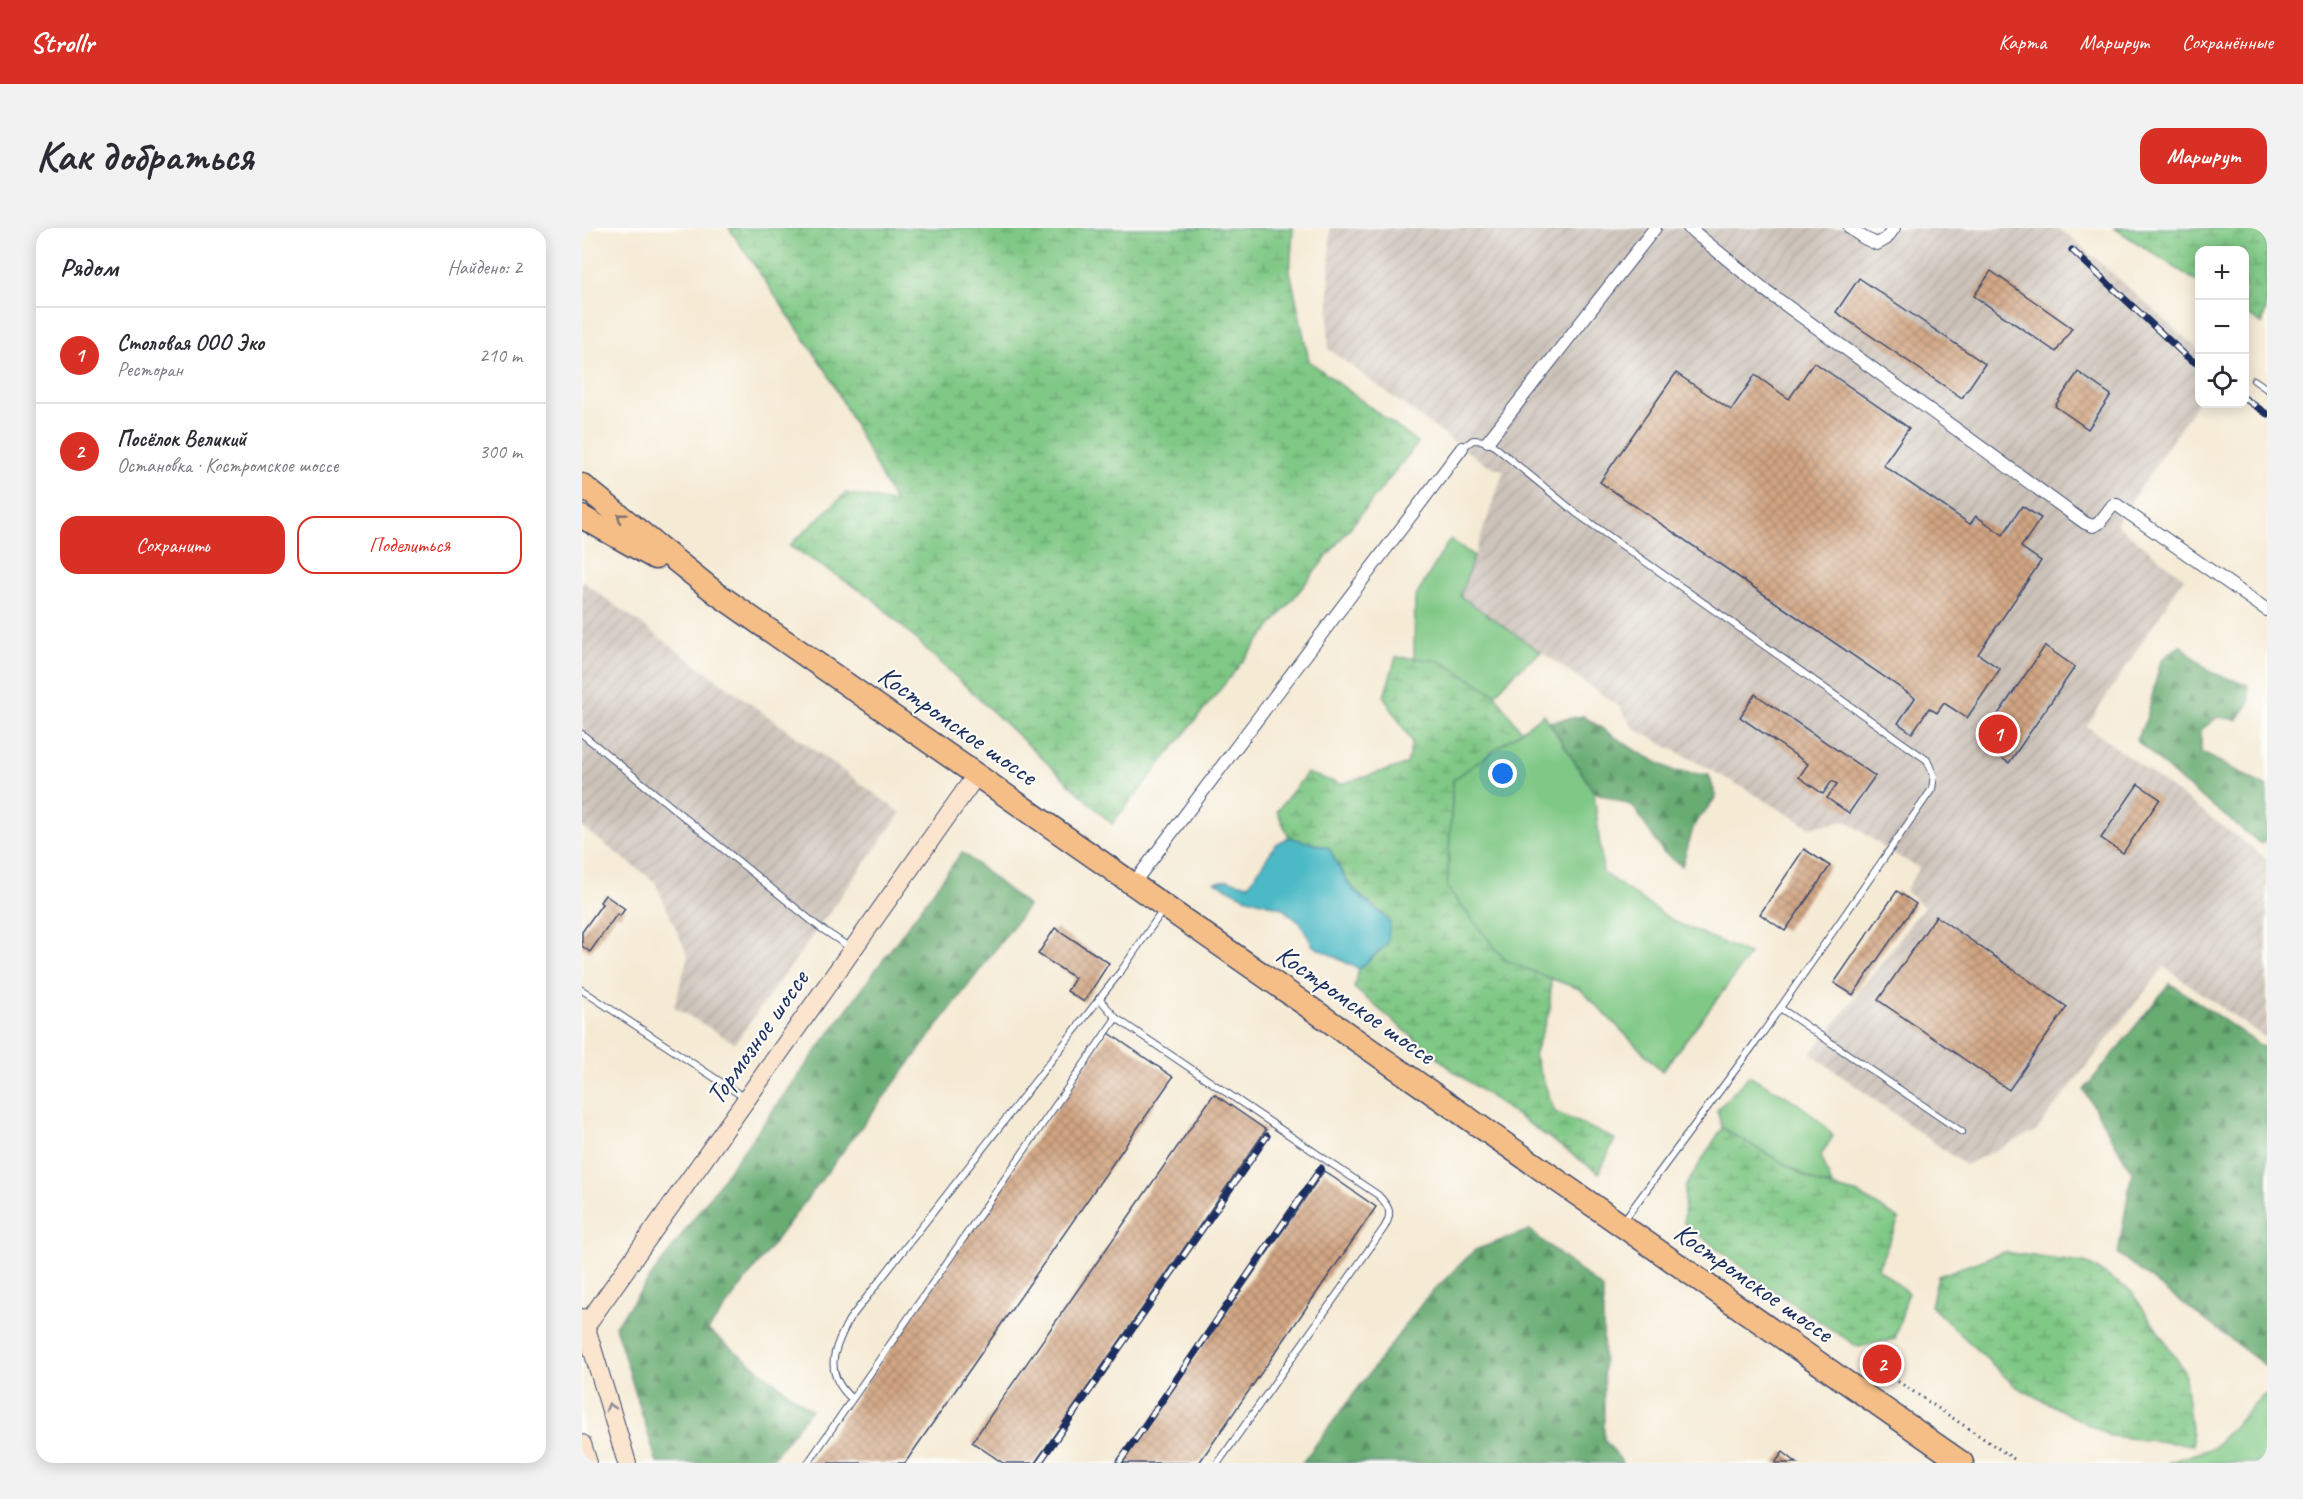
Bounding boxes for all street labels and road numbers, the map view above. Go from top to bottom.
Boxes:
street label: Костромское шоссе [872,657,1046,794]
street label: Костромское шоссе [1270,936,1444,1073]
street label: Тормозное шоссе [698,962,817,1111]
street label: Костромское шоссе [1668,1214,1842,1351]

